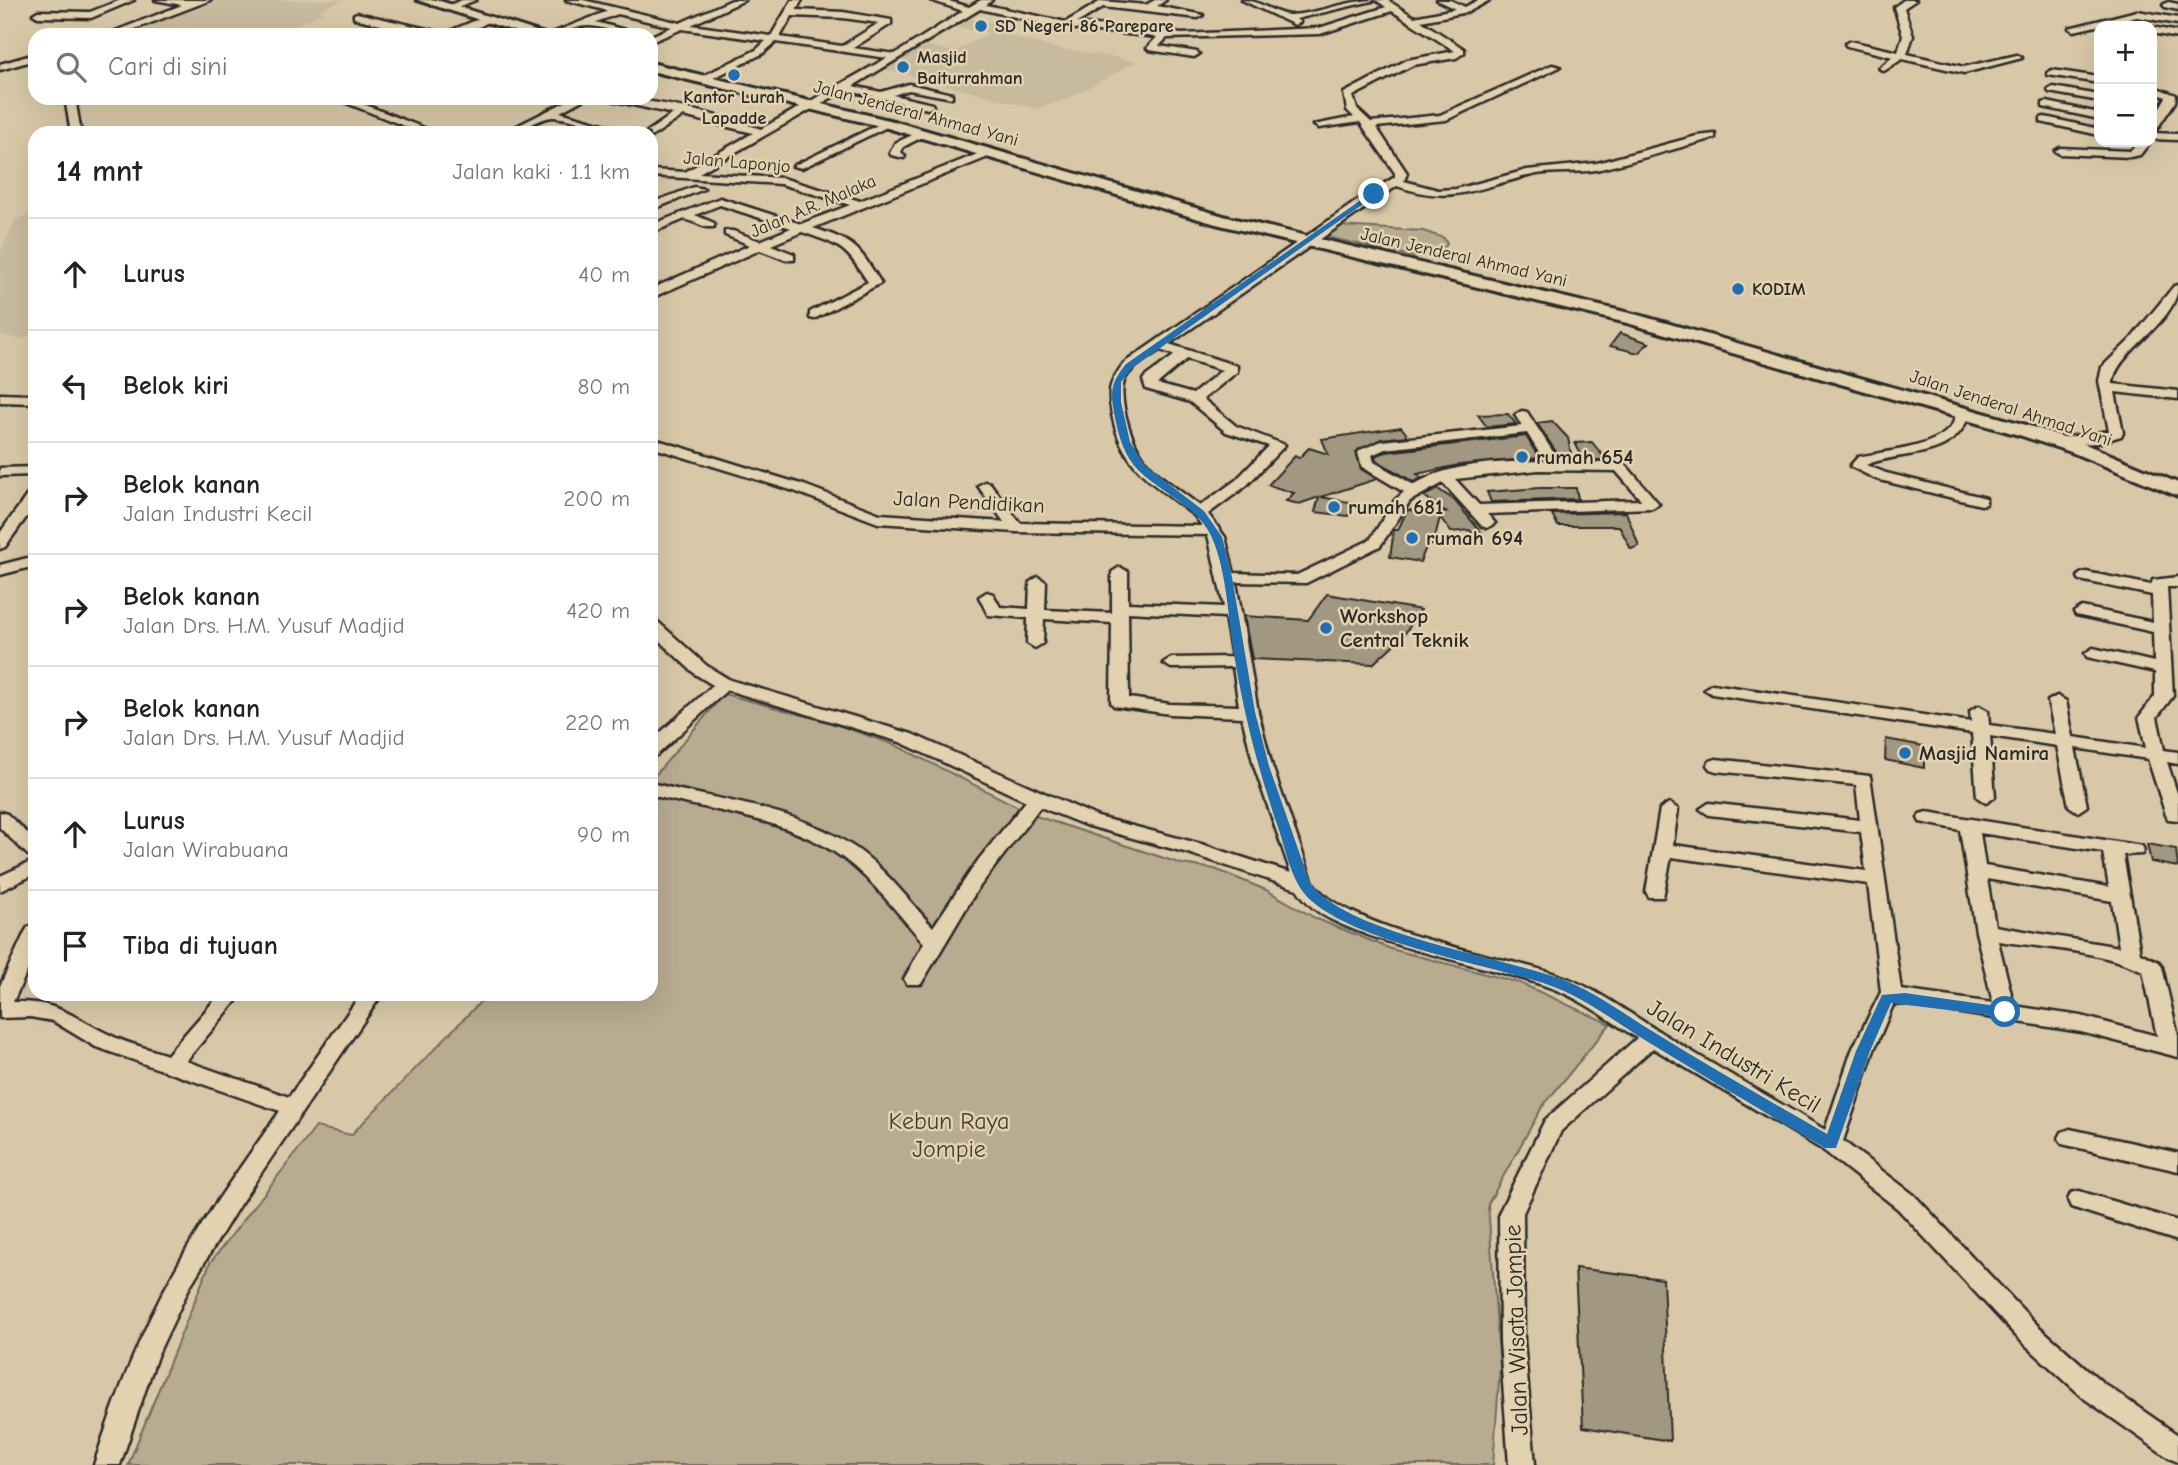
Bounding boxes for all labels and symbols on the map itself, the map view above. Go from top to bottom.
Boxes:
place label: SD Negeri 86 Parepare [995,16,1174,37]
marker: SD Negeri 86 Parepare [973,18,989,34]
place label: Masjid Baiturrahman [917,47,1023,89]
marker: Masjid Baiturrahman [895,59,911,75]
marker: Kantor Lurah Lapadde [726,67,742,83]
street label: Jalan Jenderal Ahmad Yani [811,76,1021,151]
place label: Kantor Lurah Lapadde [683,87,785,129]
street label: Jalan Laponjo [682,147,791,178]
street label: Jalan A.R. Malaka [747,170,879,242]
route end [1358,178,1389,209]
street label: Jalan Jenderal Ahmad Yani [1359,223,1569,291]
place label: KODIM [1752,279,1805,300]
marker: KODIM [1730,281,1746,297]
street label: Jalan Jenderal Ahmad Yani [1907,366,2115,451]
place label: rumah 654 [1536,445,1633,469]
marker: rumah 654 [1514,449,1530,465]
street label: Jalan Pendidikan [893,486,1045,518]
place label: rumah 681 [1348,495,1443,519]
marker: rumah 681 [1326,499,1342,515]
place label: rumah 694 [1426,526,1523,550]
marker: rumah 694 [1404,530,1420,546]
place label: Workshop Central Teknik [1340,604,1470,652]
marker: Workshop Central Teknik [1318,620,1334,636]
place label: Masjid Namira [1919,741,2049,765]
marker: Masjid Namira [1897,745,1913,761]
street label: Jalan Industri Kecil [1642,993,1826,1119]
route start [1989,996,2020,1027]
park label: Kebun Raya Jompie [888,1107,1010,1163]
street label: Jalan Wisata Jompie [1498,1224,1534,1436]

